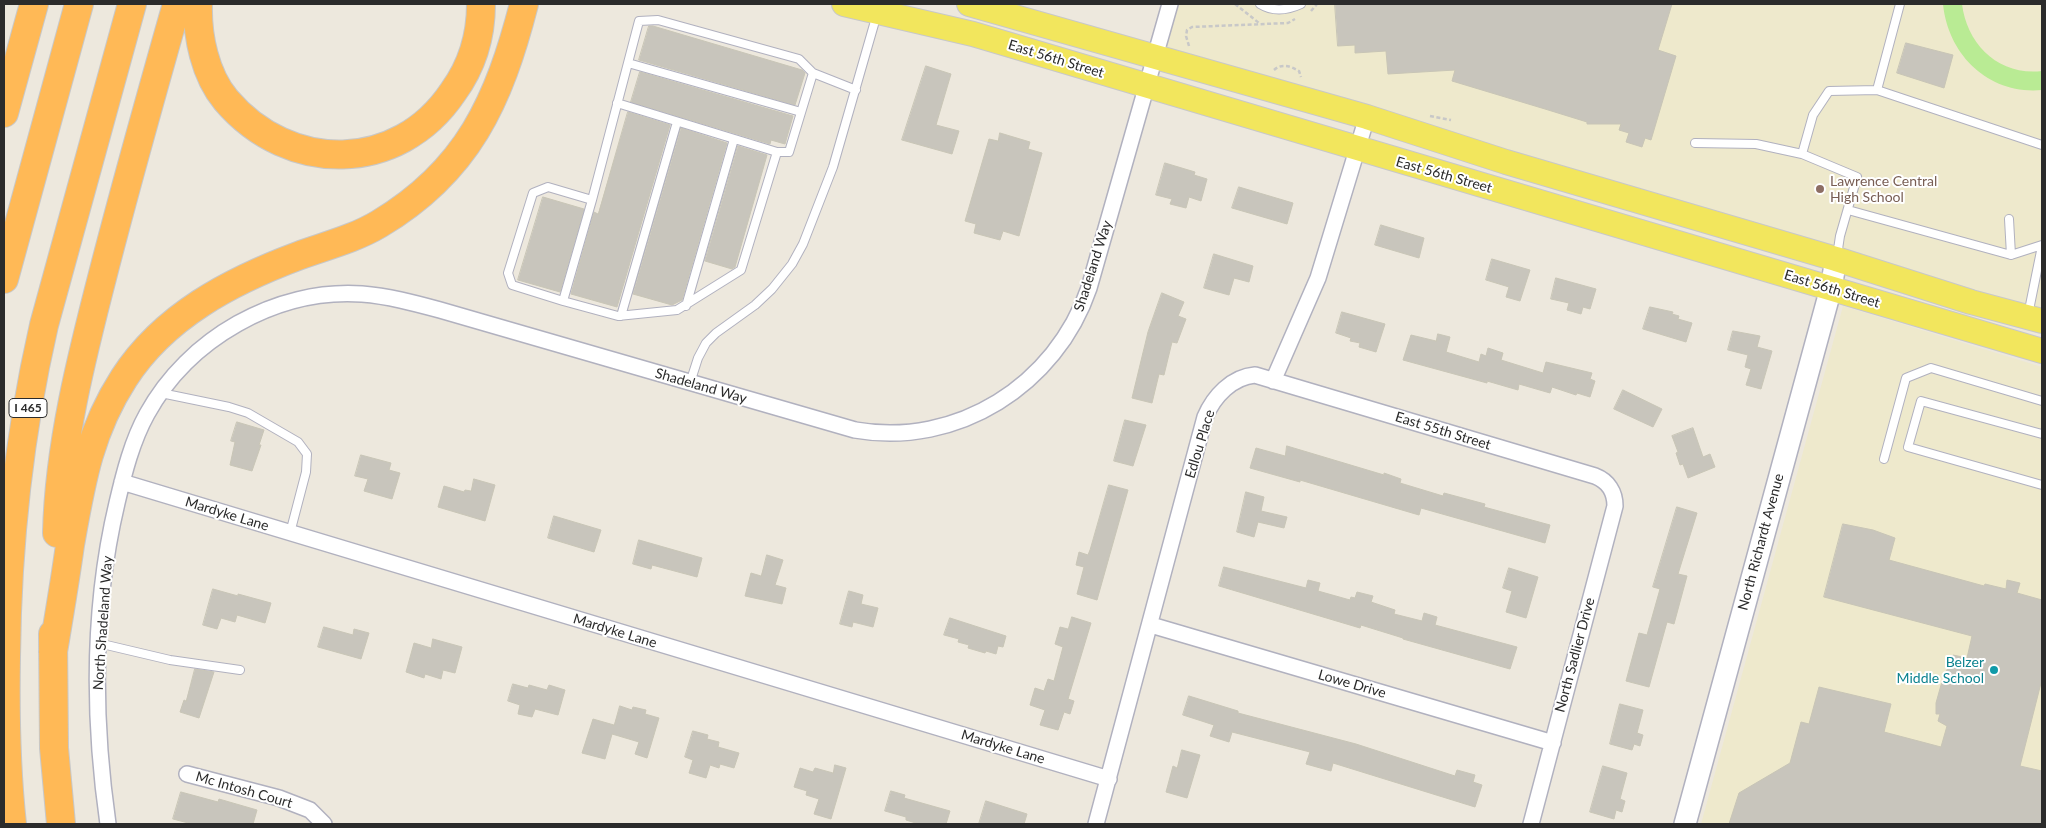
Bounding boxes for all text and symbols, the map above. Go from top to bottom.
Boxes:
street label: East 56th Street [1006,36,1106,82]
street label: East 56th Street [1394,153,1494,197]
place label: Lawrence Central High School [1830,173,1937,206]
marker: Lawrence Central High School [1814,183,1826,195]
street label: Shadeland Way [1070,218,1116,314]
street label: East 56th Street [1782,266,1882,312]
street label: Shadeland Way [653,365,749,407]
road number: I 465 [9,398,47,418]
street label: Edlou Place [1182,408,1218,480]
street label: East 55th Street [1393,408,1493,454]
street label: North Richardt Avenue [1735,472,1787,612]
street label: Mardyke Lane [183,493,271,535]
street label: North Shadeland Way [90,555,116,691]
street label: North Sadlier Drive [1552,596,1598,714]
street label: Mardyke Lane [571,610,659,652]
place label: Belzer Middle School [1897,654,1984,686]
marker: Belzer Middle School [1988,664,2000,676]
street label: Lowe Drive [1316,666,1388,702]
street label: Mardyke Lane [959,726,1047,768]
street label: Mc Intosh Court [194,768,294,812]

